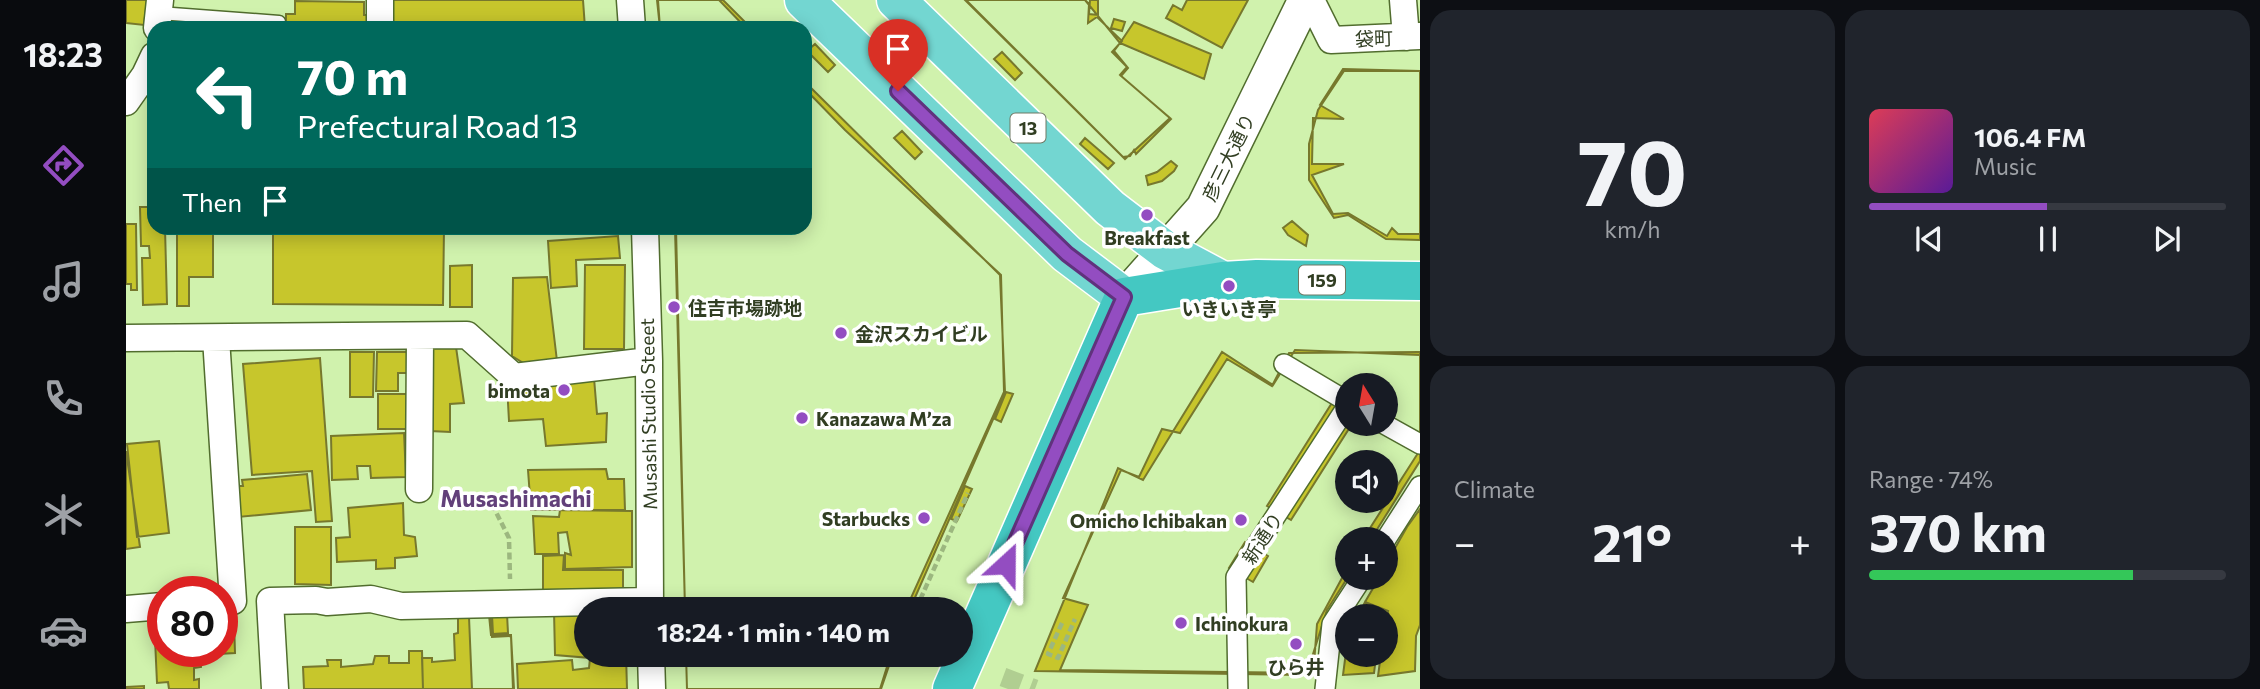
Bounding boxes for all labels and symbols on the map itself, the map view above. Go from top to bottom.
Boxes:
pin [868,19,928,91]
street label: 袋町 [1355,26,1393,50]
street label: 彦三大通り [1197,109,1259,205]
road number: 13 [1010,113,1046,142]
marker: Breakfast [1139,207,1155,223]
place label: Breakfast [1104,226,1190,249]
road number: 159 [1299,266,1345,294]
marker: いきいき亭 [1221,278,1237,294]
place label: 住吉市場跡地 [688,296,802,319]
place label: いきいき亭 [1181,297,1277,320]
marker: 住吉市場跡地 [666,299,682,315]
street label: Musashi Studio Steeet [635,318,661,510]
place label: 金沢スカイビル [855,322,988,345]
marker: 金沢スカイビル [833,325,849,341]
north arrow [1335,373,1398,436]
place label: bimota [488,379,550,402]
marker: bimota [556,382,572,398]
place label: Kanazawa M’za [816,407,951,430]
marker: Kanazawa M’za [794,410,810,426]
district label: Musashimachi [440,484,592,512]
place label: Starbucks [822,507,910,530]
street label: 新通り [1237,508,1287,568]
place label: Omicho Ichibakan [1070,509,1227,532]
marker: Starbucks [916,510,932,526]
marker: Omicho Ichibakan [1233,512,1249,528]
position arrow [969,527,1043,601]
speed limit sign: 80 [147,576,238,667]
place label: Ichinokura [1195,612,1288,635]
marker: Ichinokura [1173,615,1189,631]
marker: ひら井 [1288,636,1304,652]
place label: ひら井 [1267,655,1325,678]

